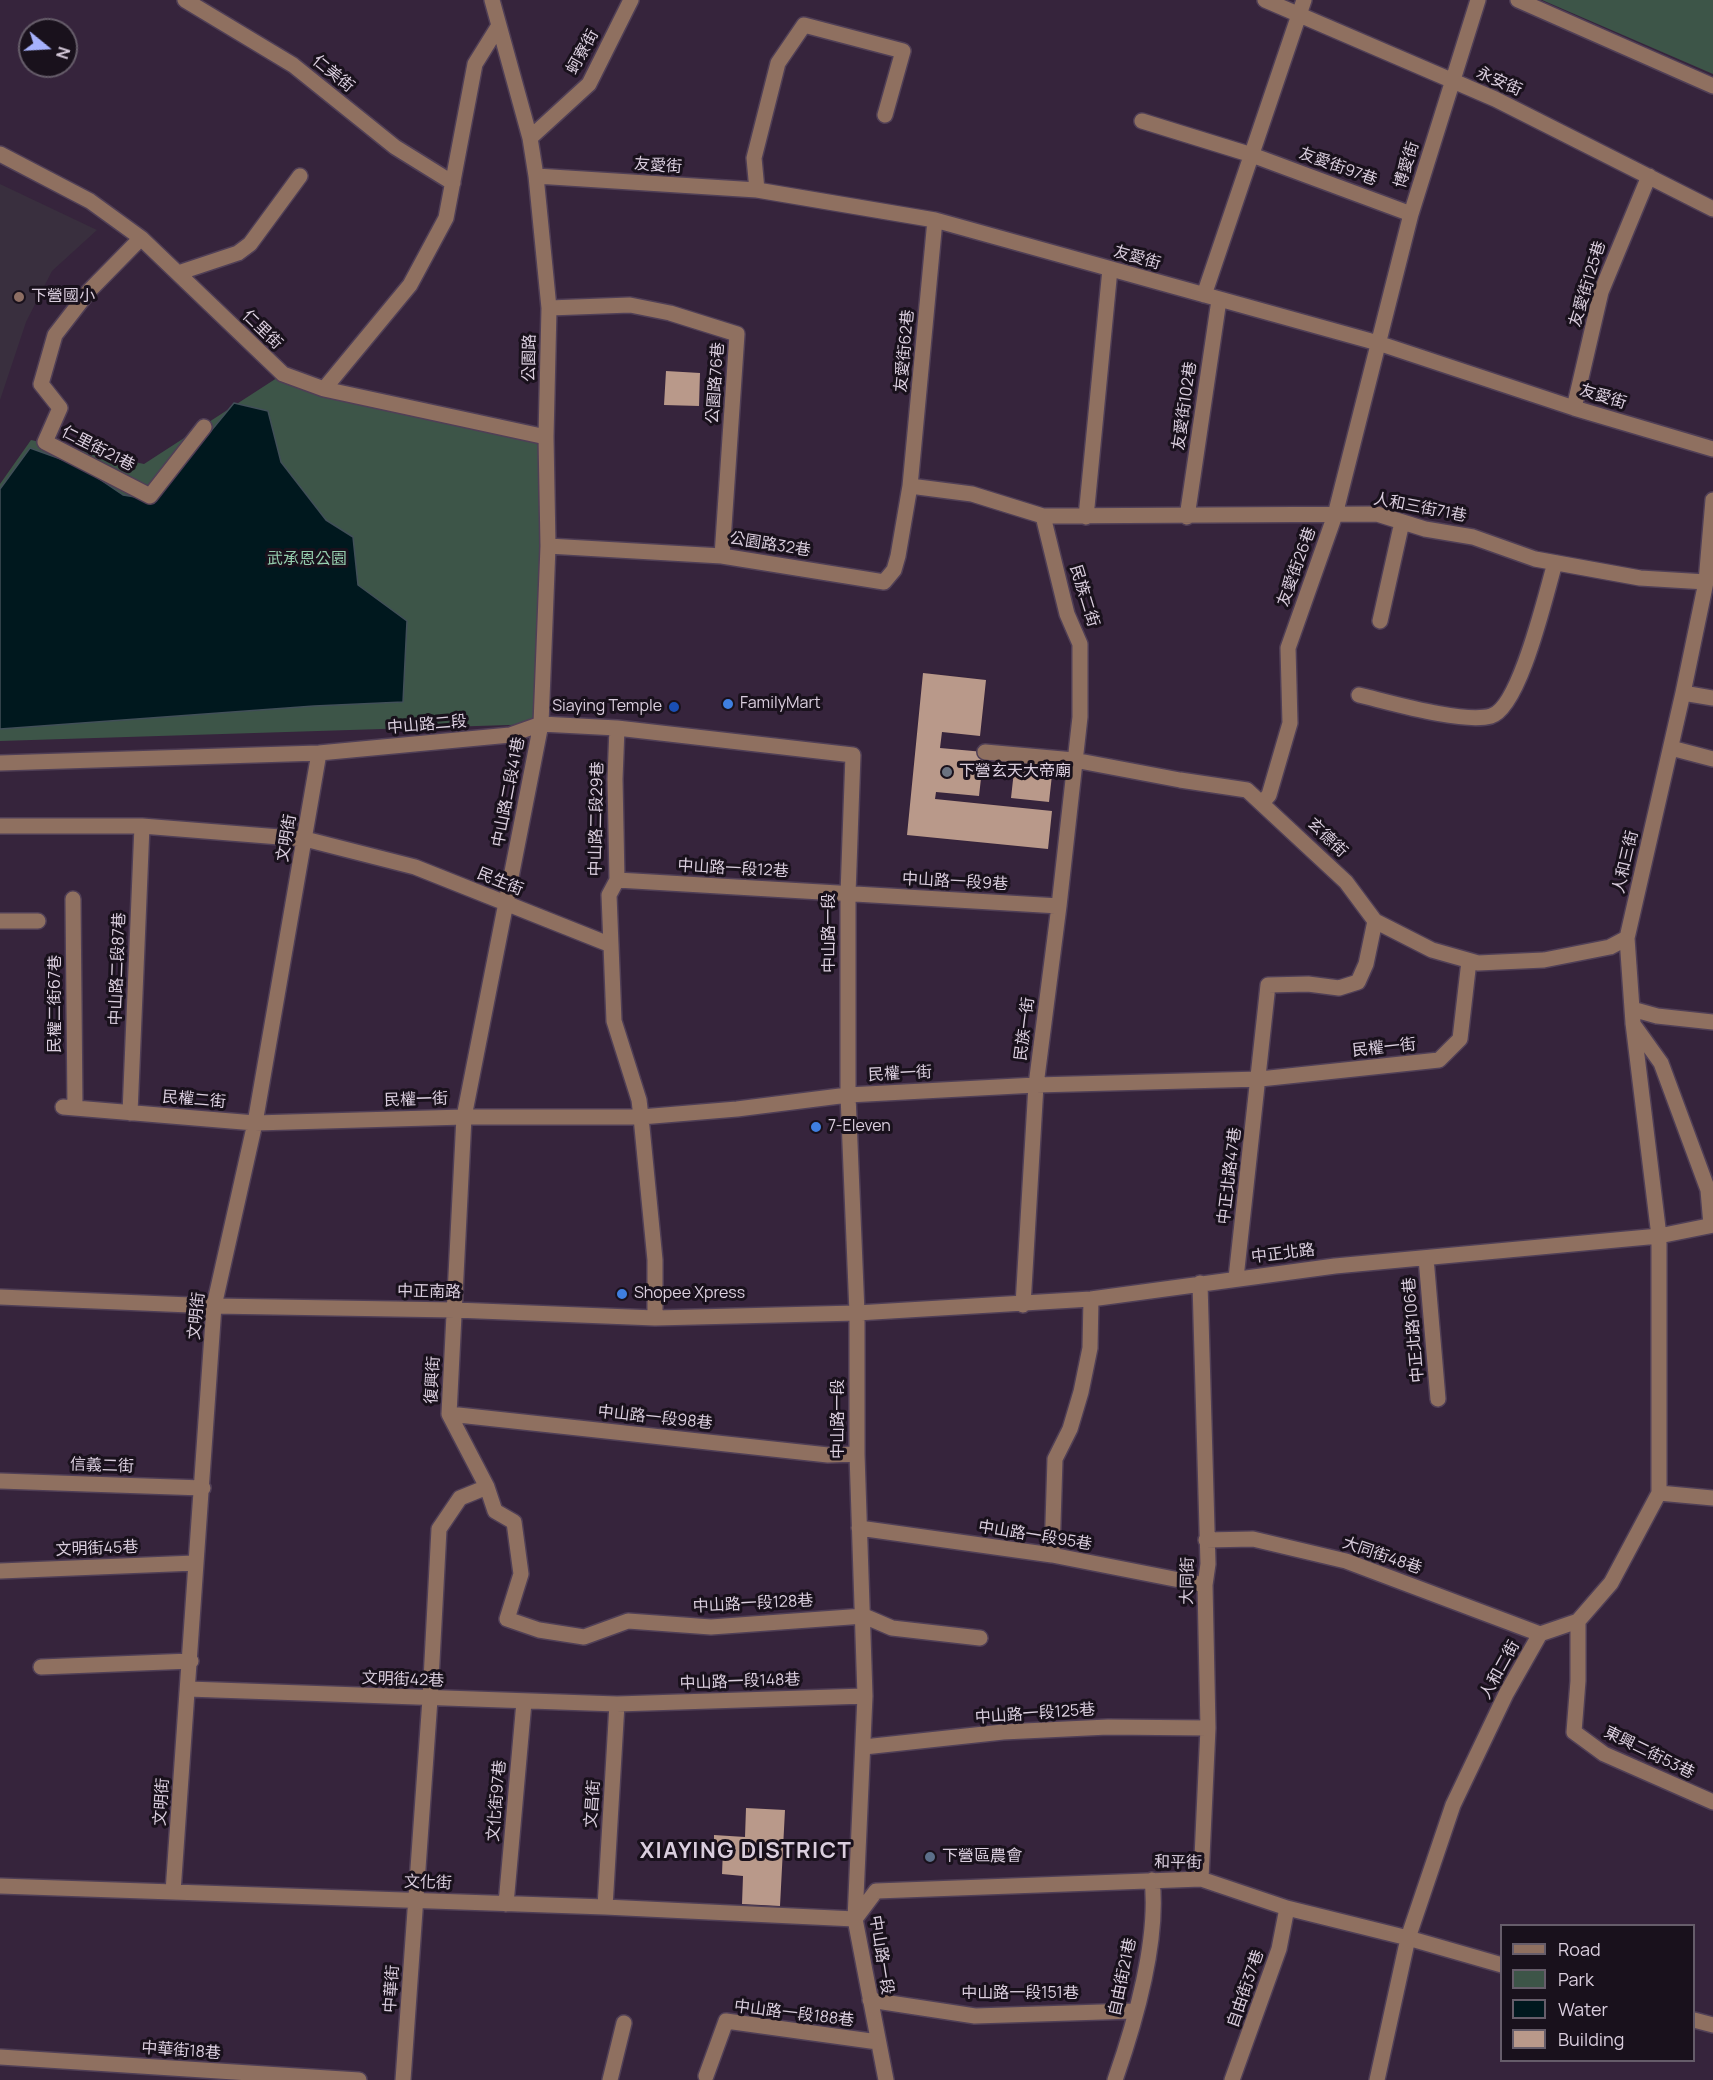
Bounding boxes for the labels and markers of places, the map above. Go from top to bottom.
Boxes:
place label: 下營國小 [31,287,95,307]
marker: 下營國小 [12,290,26,304]
place label: FamilyMart [740,694,821,714]
place label: Siaying Temple [552,697,662,717]
marker: FamilyMart [721,697,735,711]
marker: Siaying Temple [667,700,681,714]
place label: 下營玄天大帝廟 [959,762,1071,782]
marker: 下營玄天大帝廟 [940,765,954,779]
place label: 7-Eleven [828,1117,891,1137]
marker: 7-Eleven [809,1120,823,1134]
place label: Shopee Xpress [634,1284,745,1304]
marker: Shopee Xpress [615,1287,629,1301]
place label: 下營區農會 [942,1847,1022,1867]
marker: 下營區農會 [923,1850,937,1864]

